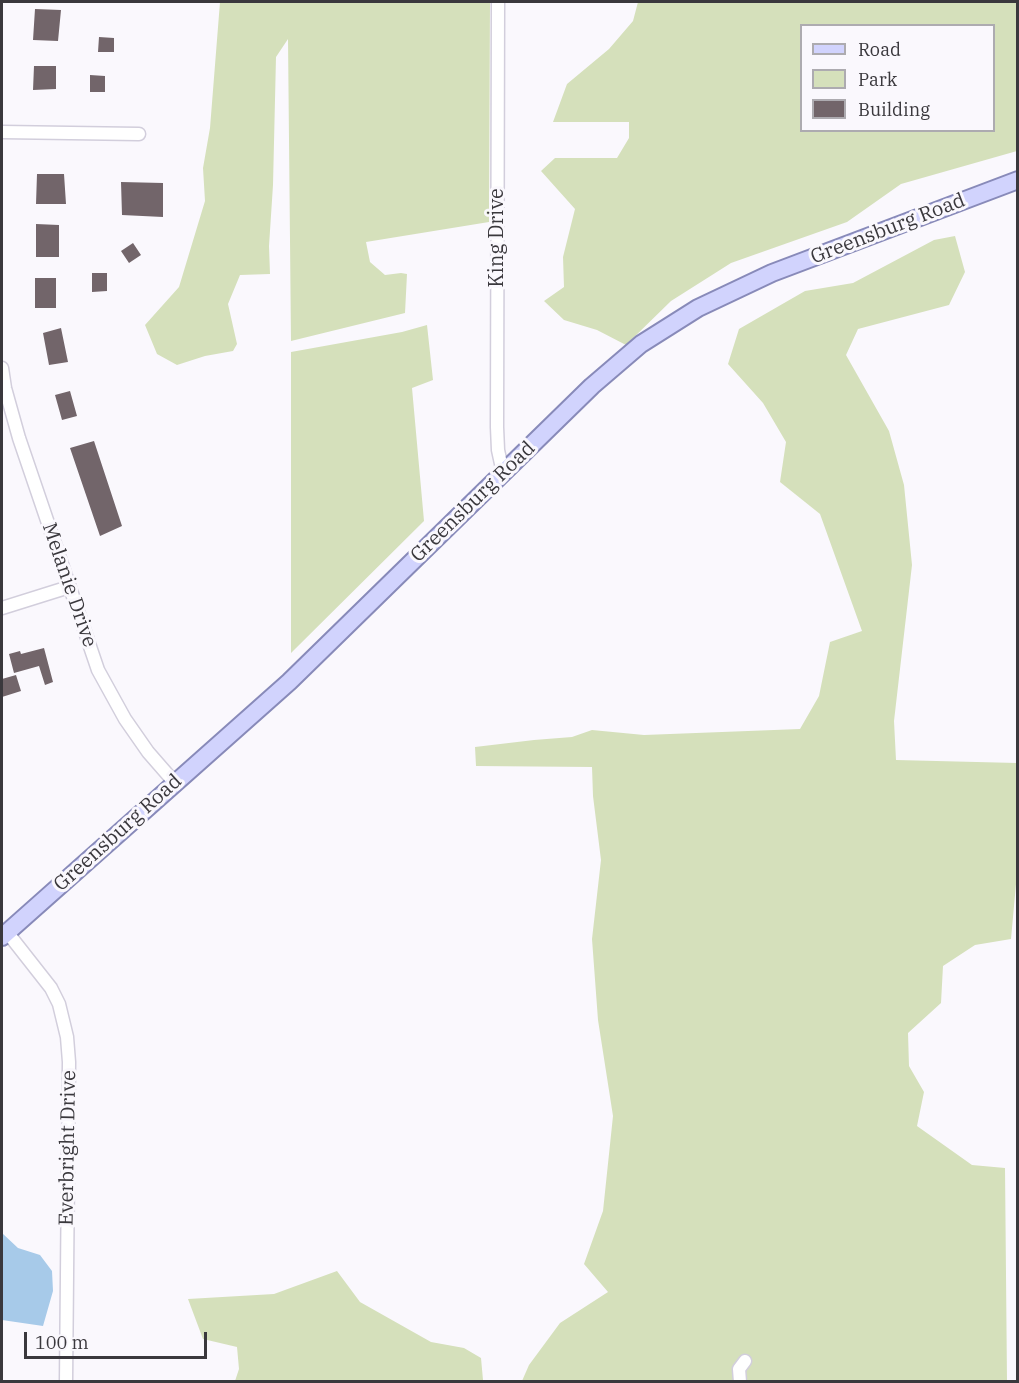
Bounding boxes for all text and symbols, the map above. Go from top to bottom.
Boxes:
legend [800,24,995,132]
text: Road [858,38,901,61]
text: Park [858,68,897,91]
text: Building [858,98,930,121]
street label: King Drive [485,188,509,288]
street label: Greensburg Road [807,188,969,270]
street label: Greensburg Road [406,437,540,567]
street label: Melanie Drive [36,520,102,650]
street label: Greensburg Road [49,769,187,897]
street label: Everbright Drive [55,1070,81,1226]
scale bar [27,1320,210,1358]
text: 100 m [35,1331,89,1354]

